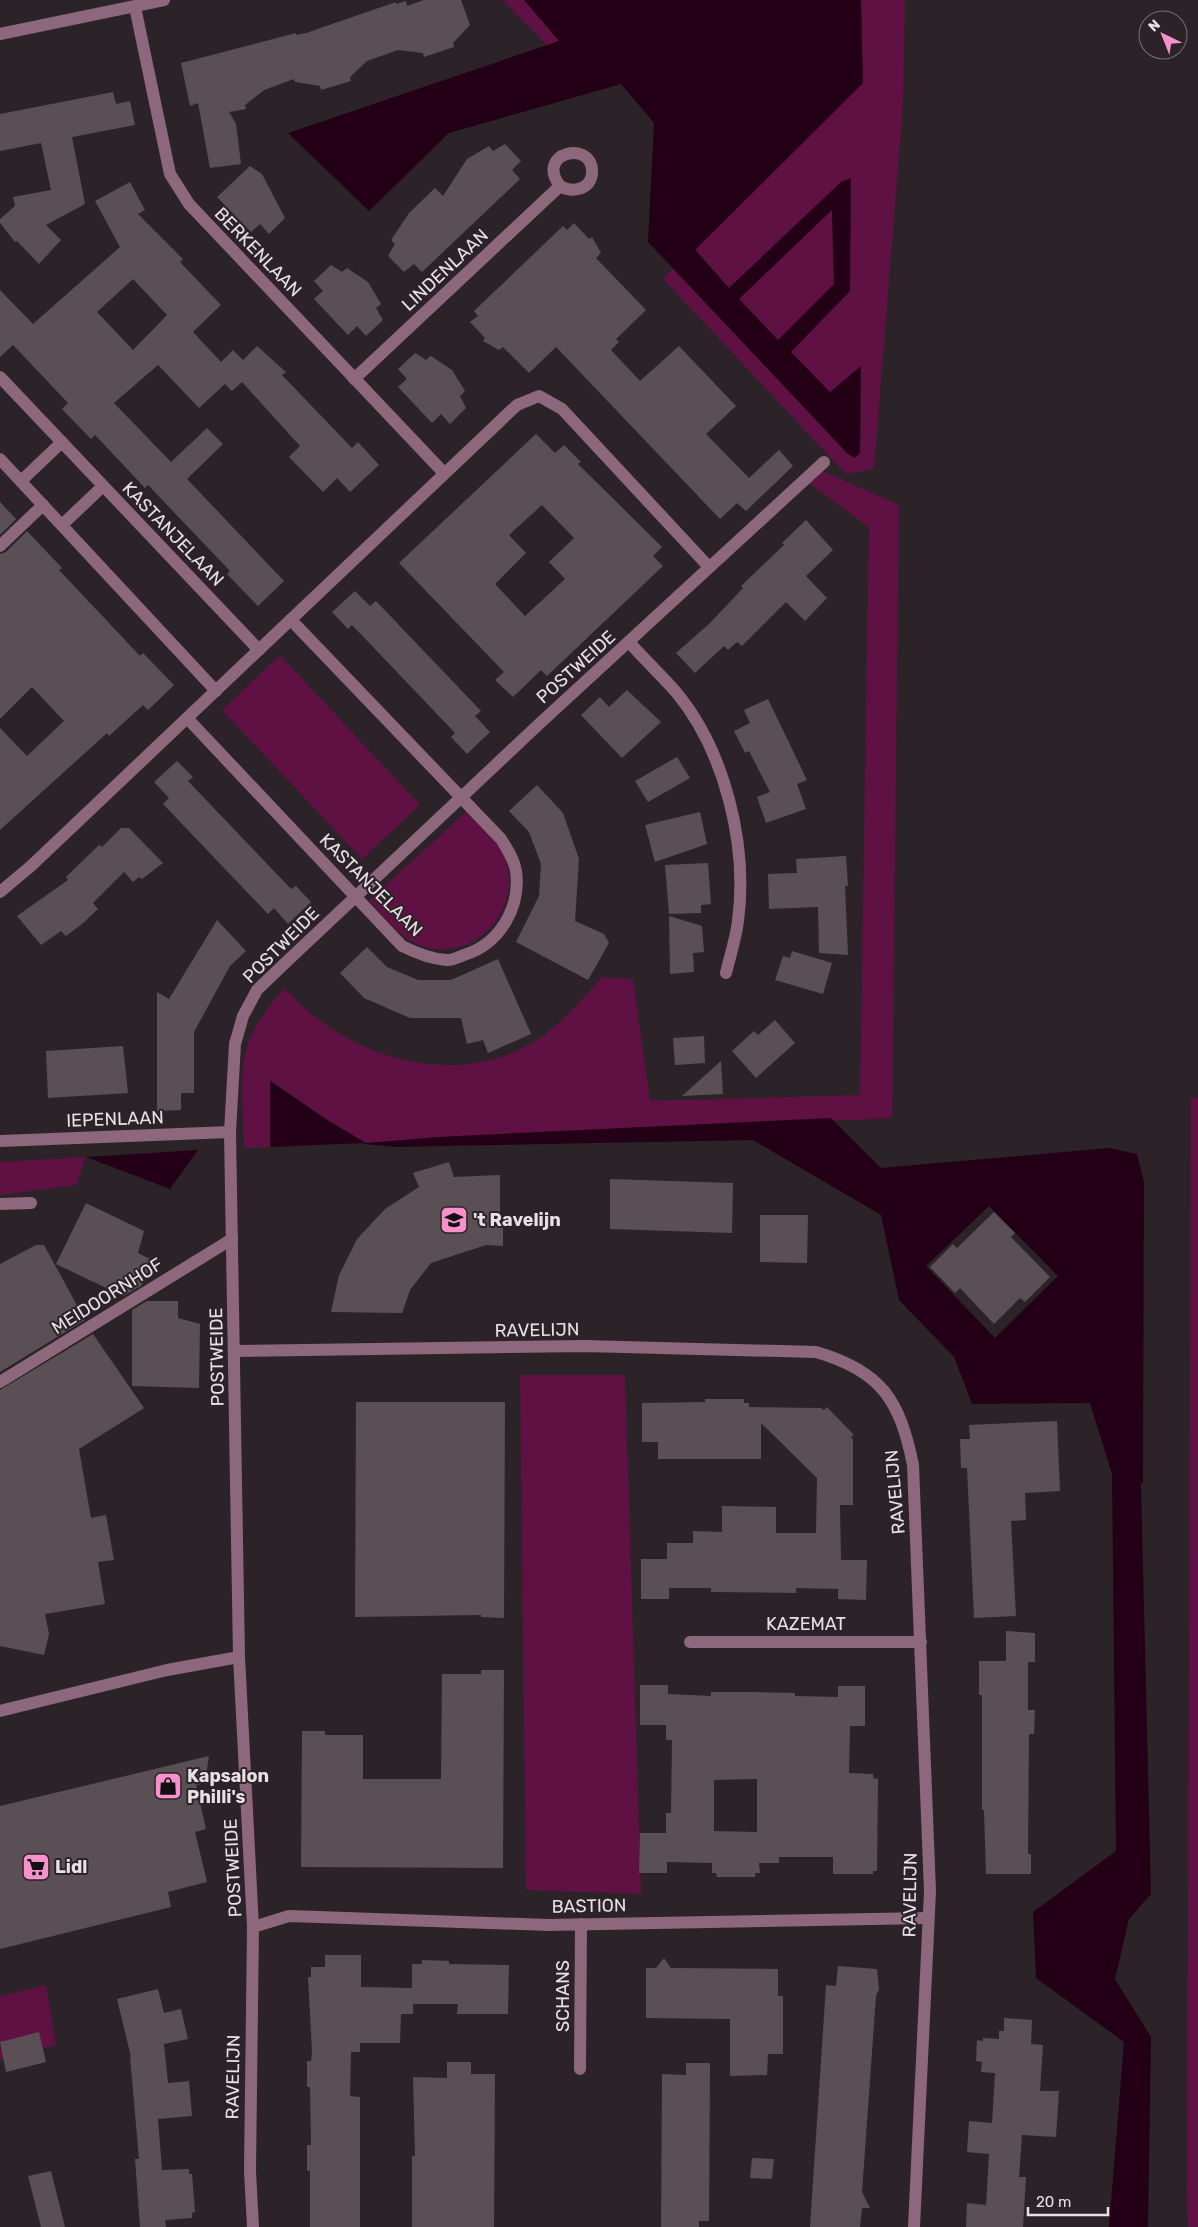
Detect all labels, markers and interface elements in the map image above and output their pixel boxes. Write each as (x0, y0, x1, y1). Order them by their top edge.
north arrow (1138, 10, 1188, 60)
text: N (1145, 16, 1164, 36)
street label: BERKENLAAN (210, 203, 306, 301)
street label: LINDENLAAN (397, 224, 493, 316)
street label: KASTANJELAAN (118, 477, 228, 591)
street label: POSTWEIDE (532, 626, 620, 708)
street label: KASTANJELAAN (315, 829, 427, 941)
street label: POSTWEIDE (238, 902, 324, 988)
street label: IEPENLAAN (66, 1106, 164, 1132)
school or university icon: 't Ravelijn (439, 1205, 469, 1235)
place label: 't Ravelijn (473, 1209, 561, 1231)
street label: MEIDOORNHOF (47, 1253, 167, 1339)
street label: POSTWEIDE (205, 1307, 229, 1407)
street label: RAVELIJN (494, 1318, 580, 1342)
street label: RAVELIJN (880, 1449, 910, 1535)
street label: KAZEMAT (766, 1613, 846, 1635)
place label: Kapsalon Philli's (187, 1765, 269, 1808)
shop icon: Kapsalon Philli's (153, 1771, 183, 1801)
street label: POSTWEIDE (219, 1818, 247, 1918)
supermarket icon: Lidl (21, 1852, 51, 1882)
street label: RAVELIJN (898, 1852, 922, 1938)
place label: Lidl (55, 1856, 87, 1878)
street label: BASTION (551, 1894, 627, 1918)
street label: SCHANS (552, 1960, 574, 2032)
street label: RAVELIJN (221, 2034, 245, 2120)
scale bar (1028, 2184, 1108, 2216)
text: 20 m (1036, 2193, 1071, 2211)

